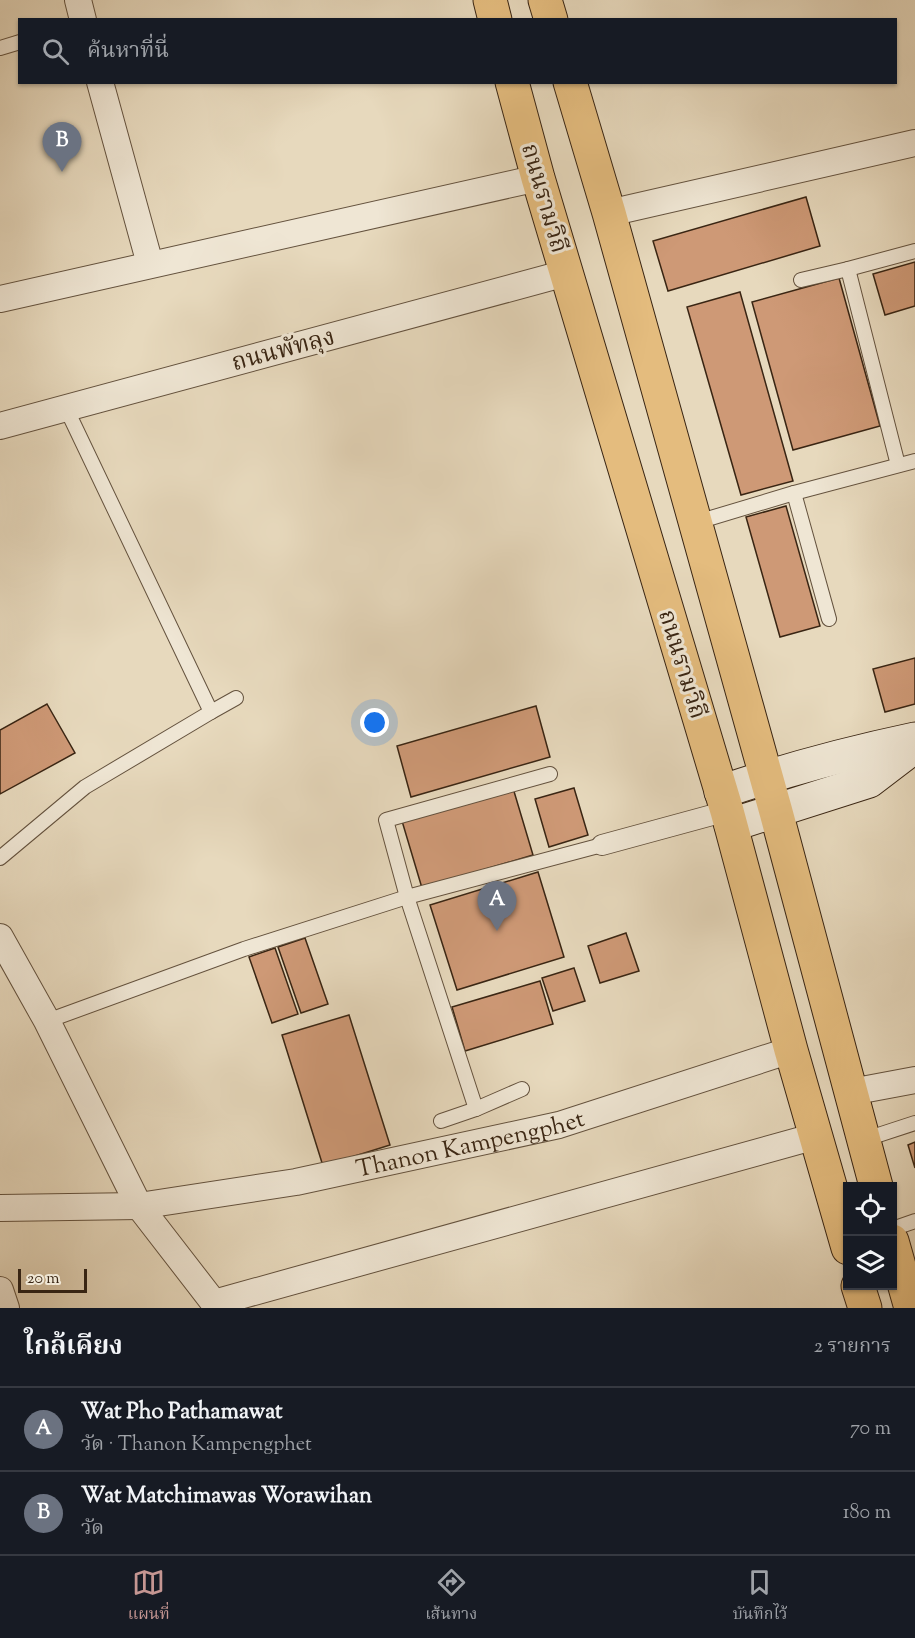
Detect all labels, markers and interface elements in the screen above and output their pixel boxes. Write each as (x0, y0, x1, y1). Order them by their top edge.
search box (18, 18, 897, 84)
icon: search (39, 35, 72, 68)
text: ค้นหาที่นี่ (87, 36, 169, 68)
pin: B (42, 122, 82, 172)
street label: ถนนรามวิถี (511, 140, 575, 257)
street label: ถนนพัทลุง (228, 321, 339, 381)
street label: ถนนรามวิถี (648, 606, 714, 724)
your location (360, 708, 389, 737)
pin: A (478, 882, 516, 931)
street label: Thanon Kampengphet (353, 1103, 589, 1188)
map controls (843, 1182, 897, 1290)
button: locate (843, 1182, 897, 1236)
button: layers (843, 1236, 897, 1290)
scale bar (18, 1266, 87, 1294)
text: 20 m (27, 1268, 60, 1291)
text: ใกล้เคียง (24, 1329, 123, 1366)
text: 2 รายการ (814, 1333, 891, 1362)
text: Wat Pho Pathamawat (81, 1397, 283, 1429)
text: A (35, 1415, 52, 1444)
text: 70 m (850, 1415, 891, 1444)
text: วัด · Thanon Kampengphet (81, 1431, 312, 1460)
text: Wat Matchimawas Worawihan (81, 1481, 372, 1513)
text: B (37, 1499, 50, 1528)
text: 180 m (843, 1499, 891, 1528)
text: วัด (81, 1515, 104, 1544)
tab: แผนที่ (128, 1566, 170, 1628)
tab: เส้นทาง (425, 1566, 477, 1628)
tab: บันทึกไว้ (733, 1566, 787, 1628)

